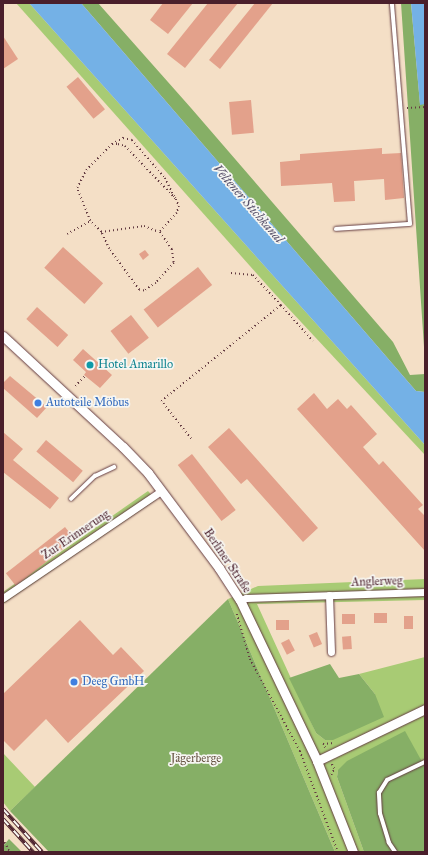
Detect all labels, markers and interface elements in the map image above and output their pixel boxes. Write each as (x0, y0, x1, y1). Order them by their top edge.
water label: Veltener Stichkanal (209, 161, 287, 247)
place label: Hotel Amarillo (98, 358, 173, 372)
marker: Hotel Amarillo (85, 360, 95, 370)
place label: Autoteile Möbus (46, 396, 129, 410)
marker: Autoteile Möbus (33, 398, 43, 408)
street label: Zur Erinnerung (39, 507, 113, 563)
street label: Berliner Straße (200, 526, 254, 596)
street label: Anglerweg (351, 574, 403, 590)
place label: Deeg GmbH (82, 675, 144, 689)
marker: Deeg GmbH (69, 677, 79, 687)
park label: Jägerberge (171, 752, 221, 766)

